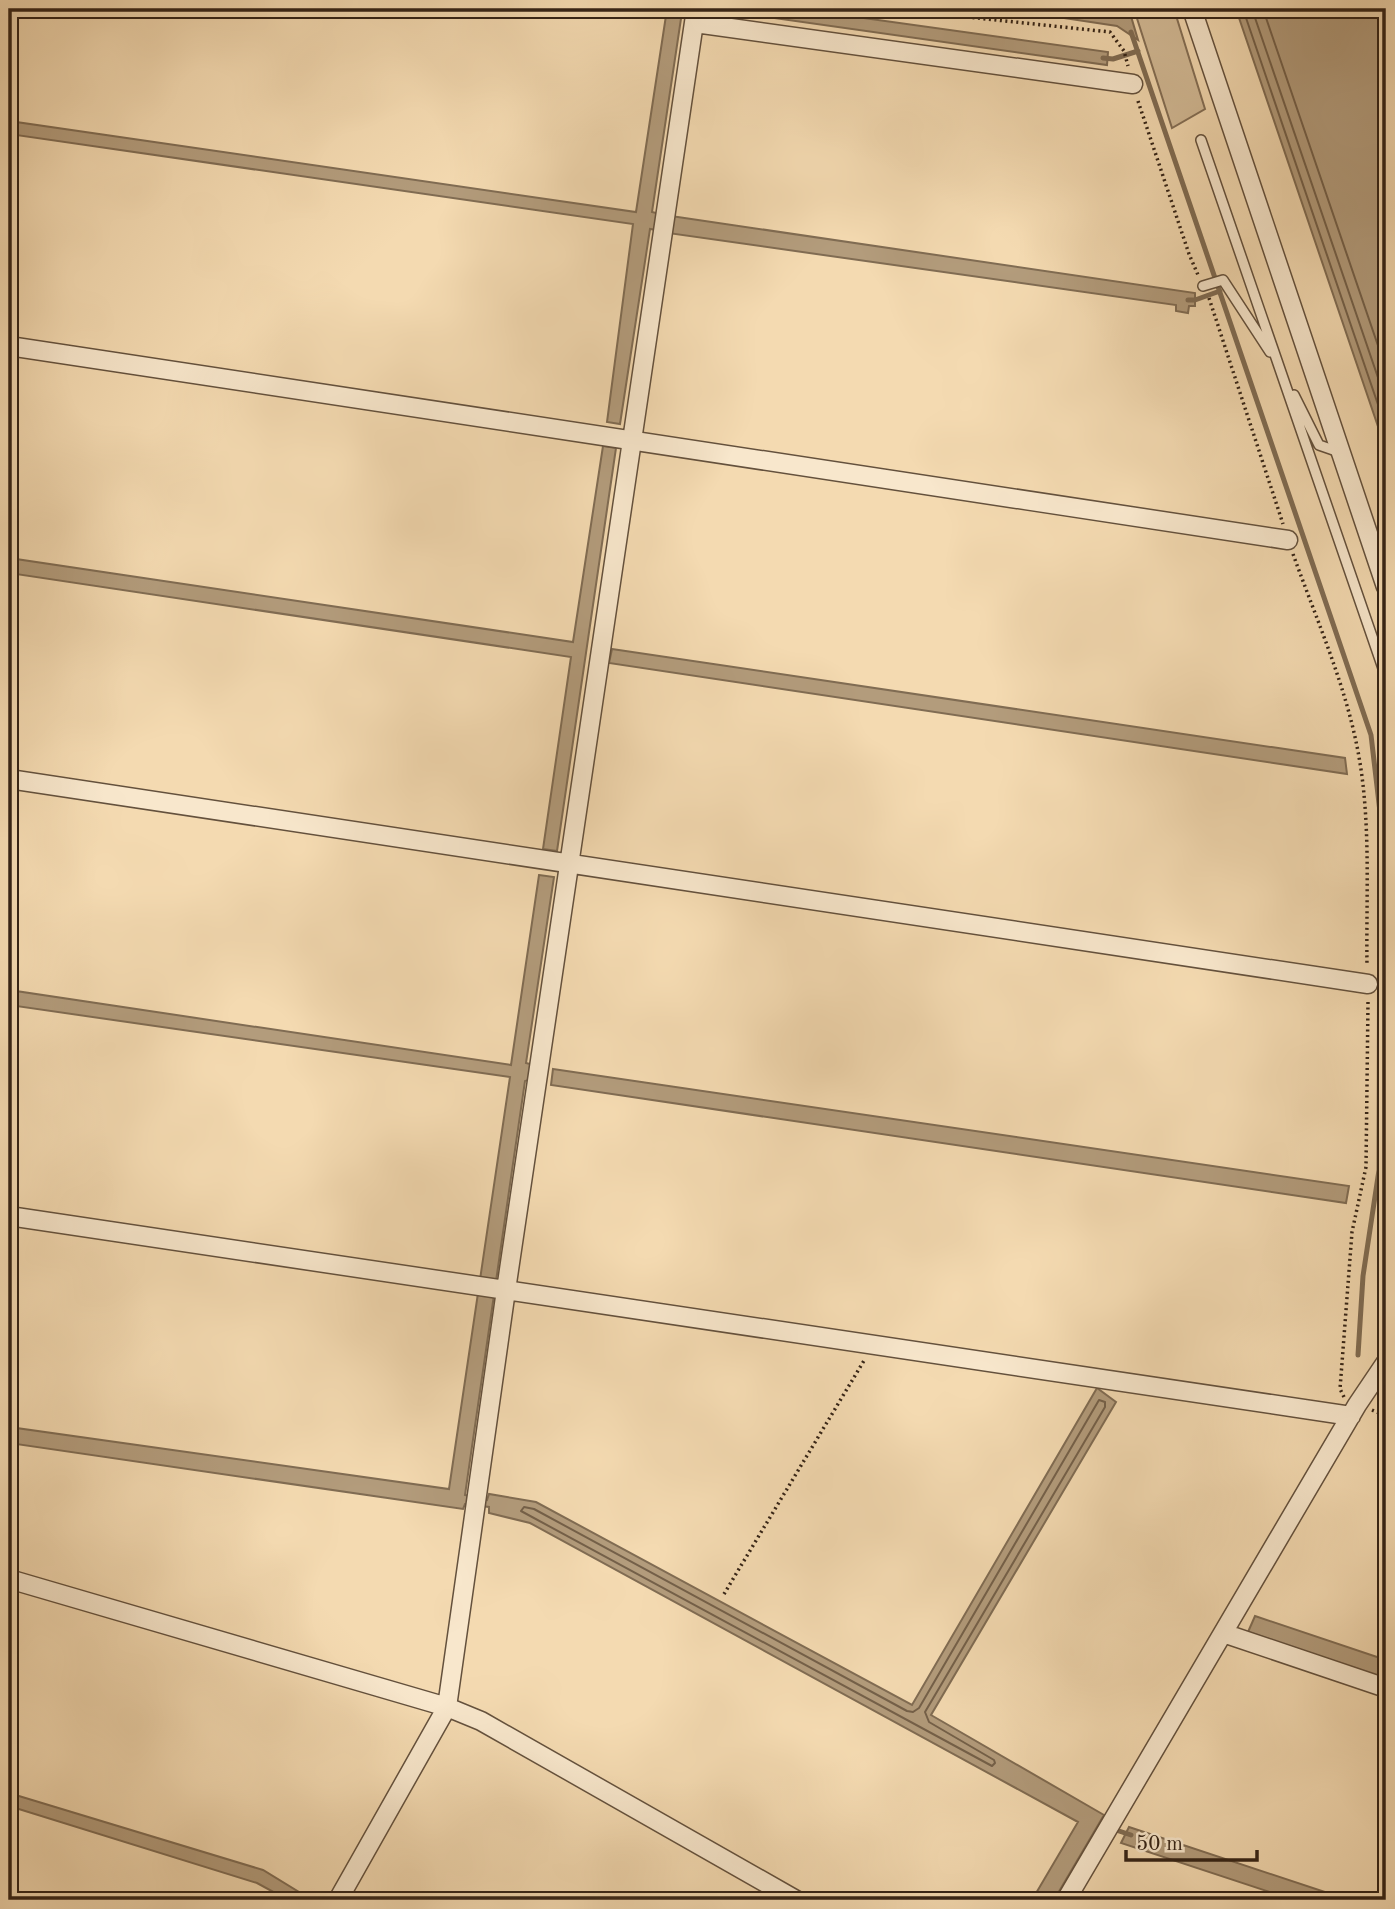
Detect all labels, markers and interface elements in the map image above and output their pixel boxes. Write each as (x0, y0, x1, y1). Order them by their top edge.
scale bar (1126, 1818, 1257, 1862)
text: 50 m (1136, 1834, 1183, 1855)

